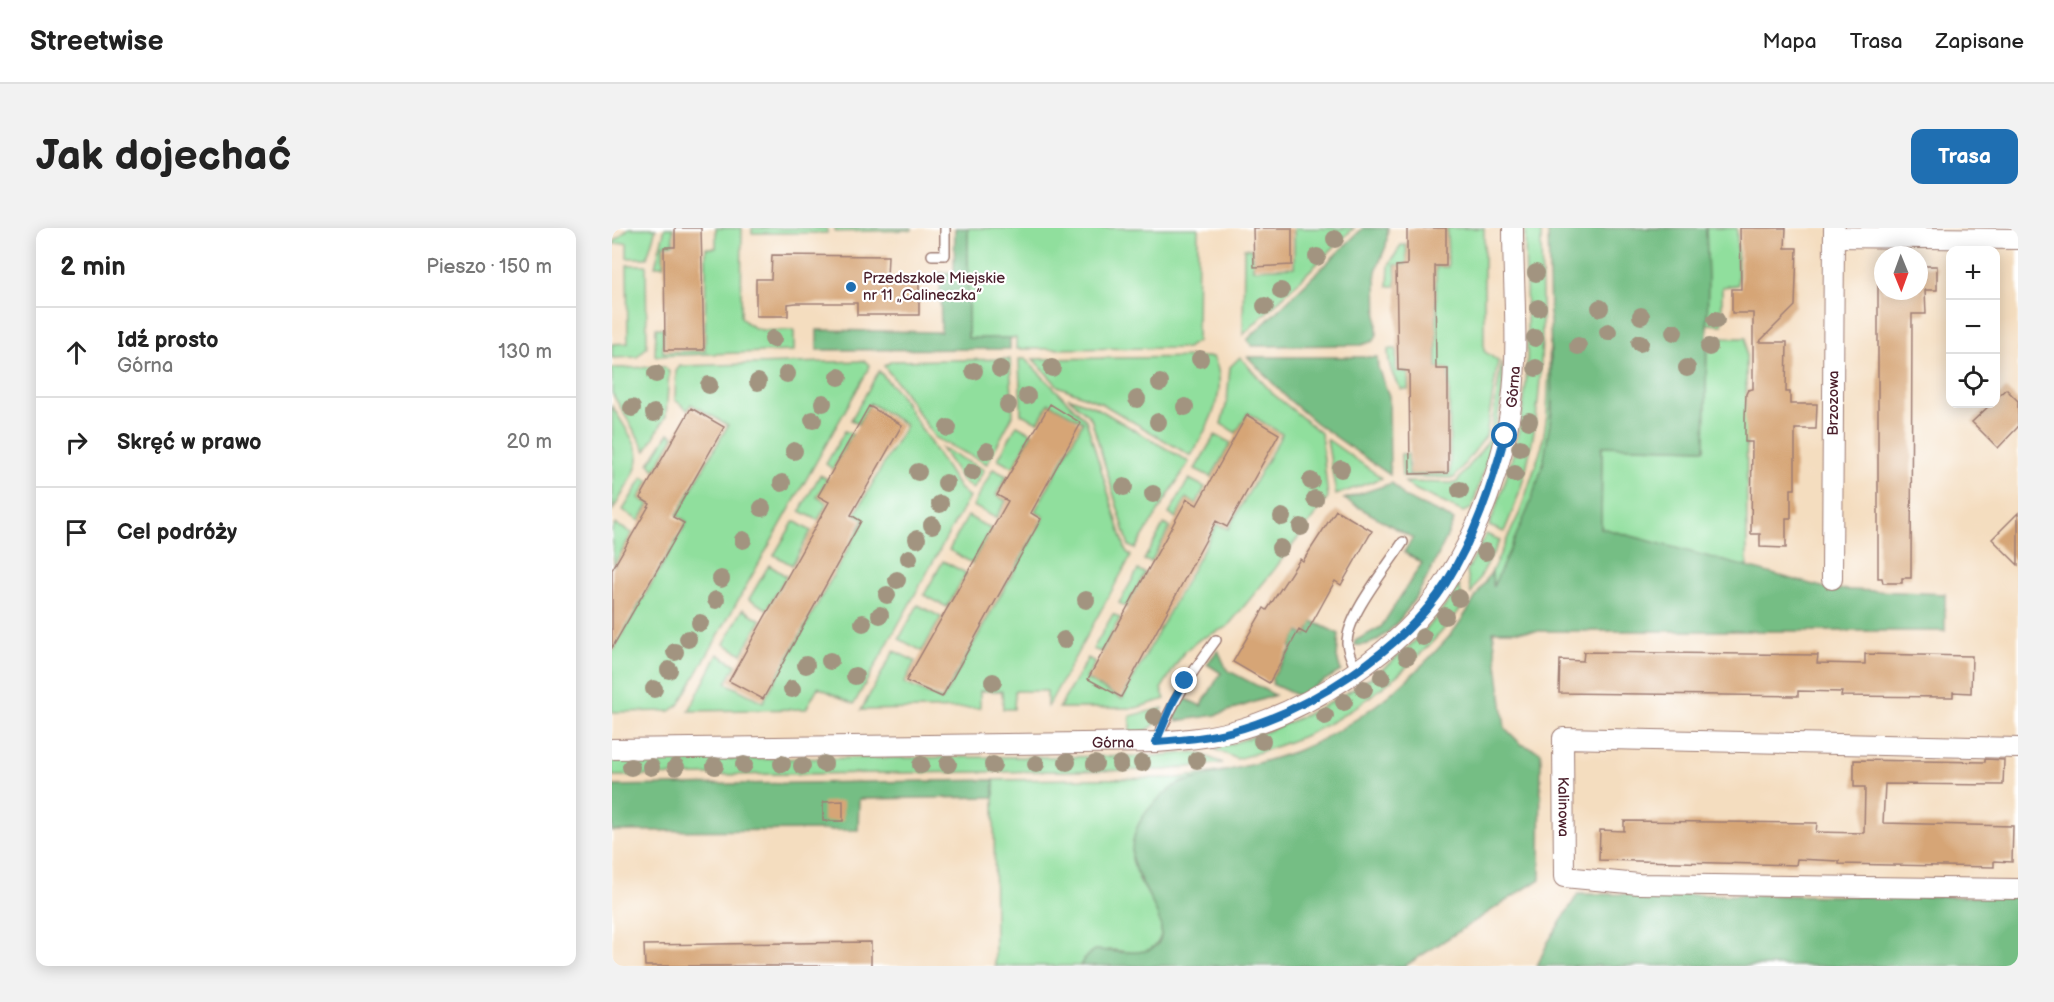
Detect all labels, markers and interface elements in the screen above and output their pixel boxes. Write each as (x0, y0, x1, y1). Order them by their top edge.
text: Streetwise (30, 25, 163, 58)
text: Mapa (1763, 29, 1817, 54)
text: Trasa (1850, 29, 1903, 54)
text: Zapisane (1936, 29, 2024, 54)
button: Trasa (1911, 129, 2018, 184)
text: Jak dojechać (36, 131, 291, 182)
north arrow (1874, 246, 1928, 300)
map controls (1946, 246, 2000, 408)
button: + (1946, 246, 2000, 300)
text: 2 min (60, 252, 126, 283)
text: Pieszo · 150 m (426, 255, 552, 279)
place label: Przedszkole Miejskie nr 11 „Calineczka” (863, 269, 1005, 305)
marker: Przedszkole Miejskie nr 11 „Calineczka” (844, 280, 858, 294)
button: − (1946, 300, 2000, 354)
text: Idź prosto (117, 327, 219, 354)
icon: ahead (60, 336, 93, 369)
text: 130 m (498, 340, 552, 364)
text: Górna (117, 354, 173, 378)
button: locate (1946, 354, 2000, 408)
street label: Górna (1502, 365, 1525, 409)
street label: Brzozowa (1824, 370, 1843, 436)
route start (1491, 422, 1517, 448)
icon: right (60, 426, 93, 459)
text: Skręć w prawo (117, 429, 262, 456)
text: 20 m (507, 430, 552, 454)
icon: arrive (60, 516, 93, 549)
text: Cel podróży (117, 519, 237, 546)
route end (1171, 667, 1197, 693)
street label: Górna (1092, 733, 1134, 753)
street label: Kalinowa (1553, 777, 1573, 837)

